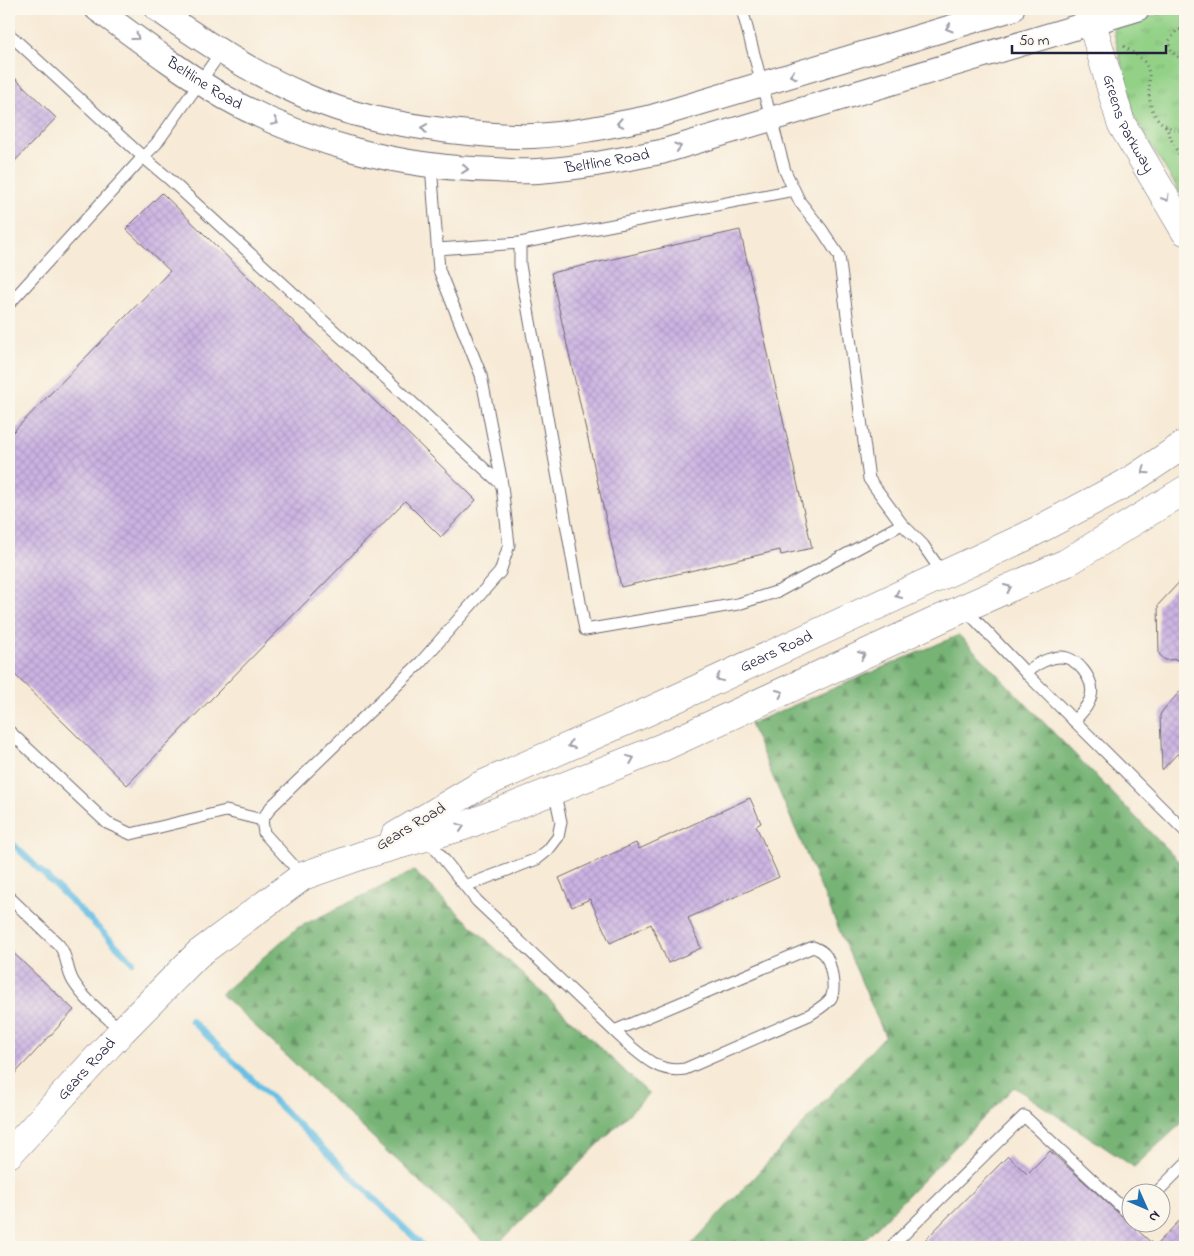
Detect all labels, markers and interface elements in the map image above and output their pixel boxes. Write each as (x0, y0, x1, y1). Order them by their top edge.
one-way arrow (945, 22, 953, 32)
scale bar (1012, 22, 1165, 54)
text: 50 m (1019, 30, 1050, 52)
one-way arrow (130, 31, 140, 40)
street label: Beltline Road (161, 50, 247, 117)
one-way arrow (789, 69, 798, 79)
street label: Greens Parkway (1096, 72, 1160, 178)
one-way arrow (270, 115, 279, 126)
one-way arrow (616, 118, 624, 128)
one-way arrow (419, 123, 427, 134)
one-way arrow (673, 142, 681, 152)
street label: Beltline Road (563, 143, 652, 180)
one-way arrow (461, 163, 469, 174)
one-way arrow (1159, 193, 1169, 202)
one-way arrow (1141, 465, 1150, 474)
one-way arrow (1003, 584, 1012, 595)
one-way arrow (895, 589, 904, 599)
street label: Gears Road (736, 625, 817, 679)
one-way arrow (857, 651, 866, 661)
one-way arrow (715, 672, 724, 682)
one-way arrow (775, 688, 784, 699)
one-way arrow (567, 739, 576, 750)
one-way arrow (627, 755, 635, 765)
street label: Gears Road (371, 797, 451, 857)
one-way arrow (456, 823, 465, 833)
street label: Gears Road (52, 1033, 122, 1106)
north arrow (1122, 1184, 1172, 1234)
text: N (1143, 1205, 1165, 1227)

